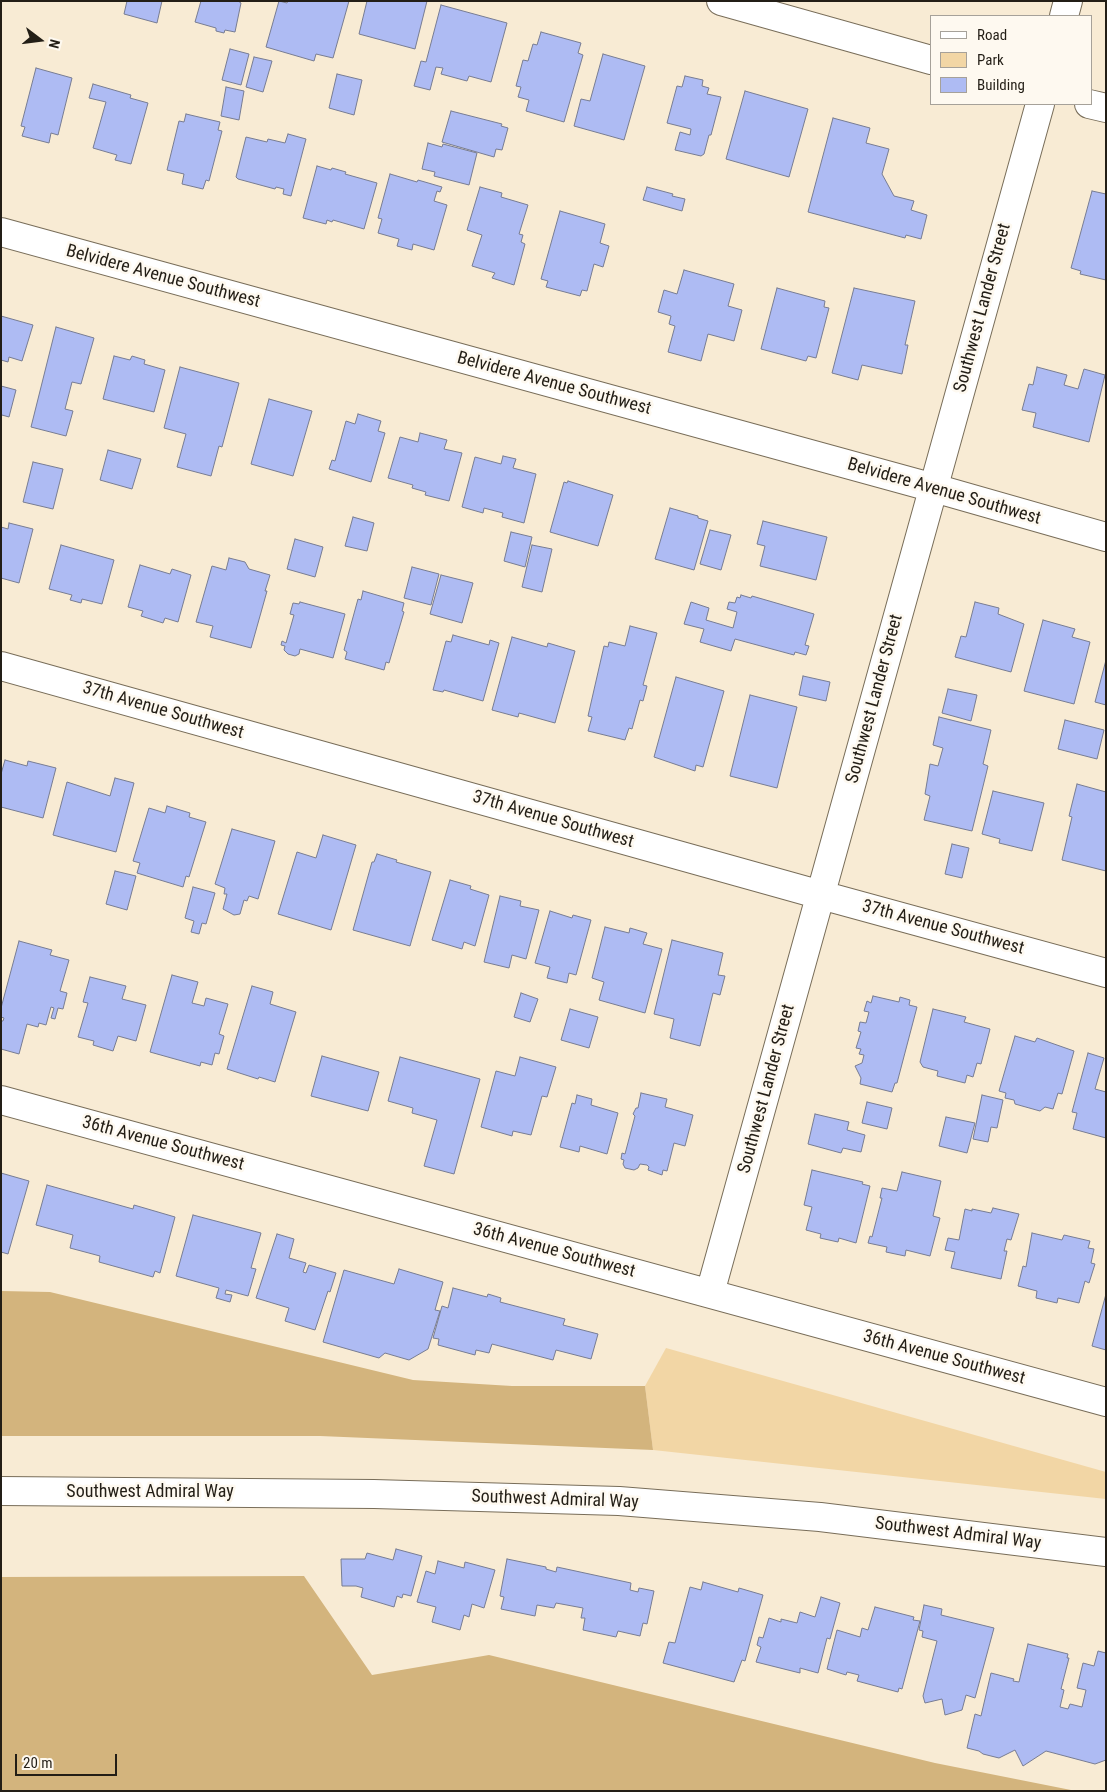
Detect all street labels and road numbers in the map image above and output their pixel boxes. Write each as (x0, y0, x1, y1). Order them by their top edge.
street label: Southwest Lander Street (950, 221, 1016, 395)
street label: Belvidere Avenue Southwest (64, 241, 262, 313)
street label: Belvidere Avenue Southwest (455, 348, 653, 420)
street label: Belvidere Avenue Southwest (845, 454, 1043, 530)
street label: Southwest Lander Street (842, 612, 908, 786)
street label: 37th Avenue Southwest (80, 678, 246, 744)
street label: 37th Avenue Southwest (470, 787, 636, 853)
street label: 37th Avenue Southwest (860, 896, 1026, 960)
street label: Southwest Lander Street (734, 1002, 800, 1176)
street label: 36th Avenue Southwest (80, 1112, 246, 1176)
street label: 36th Avenue Southwest (471, 1219, 637, 1283)
street label: 36th Avenue Southwest (861, 1326, 1027, 1390)
street label: Southwest Admiral Way (66, 1481, 234, 1503)
street label: Southwest Admiral Way (471, 1486, 639, 1514)
street label: Southwest Admiral Way (874, 1513, 1042, 1555)

